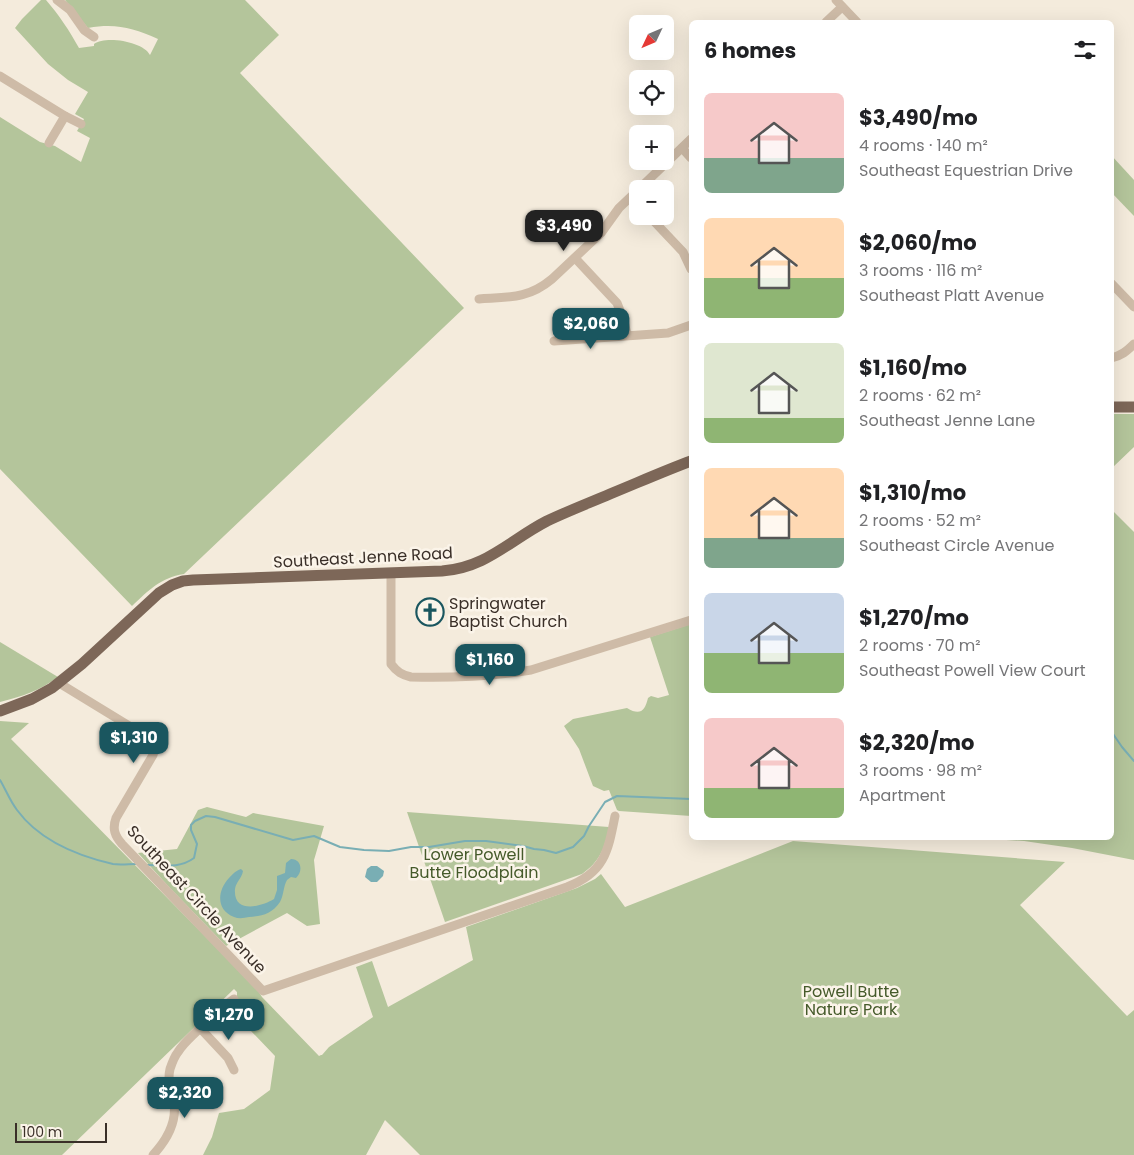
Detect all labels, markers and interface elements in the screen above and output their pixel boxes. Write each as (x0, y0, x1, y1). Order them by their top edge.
north arrow (629, 15, 674, 60)
map controls (629, 15, 674, 225)
text: 6 homes (704, 36, 796, 65)
icon: filters (1071, 36, 1099, 64)
button: locate (629, 70, 674, 115)
text: $3,490/mo (859, 103, 978, 132)
icon: home (744, 113, 804, 173)
button: + (629, 125, 674, 170)
text: 4 rooms · 140 m² (859, 134, 988, 157)
text: Southeast Equestrian Drive (859, 159, 1073, 182)
button: − (629, 180, 674, 225)
pin: $3,490 (523, 210, 605, 252)
text: $3,490 (536, 214, 592, 237)
text: $2,060/mo (859, 228, 977, 257)
icon: home (744, 238, 804, 298)
text: 3 rooms · 116 m² (859, 259, 982, 282)
text: Southeast Platt Avenue (859, 284, 1044, 307)
pin: $2,060 (550, 308, 632, 350)
text: $2,060 (563, 312, 619, 335)
text: $1,160/mo (859, 353, 967, 382)
icon: home (744, 363, 804, 423)
text: 2 rooms · 62 m² (859, 384, 981, 407)
text: Southeast Jenne Lane (859, 409, 1035, 432)
text: $1,310/mo (859, 478, 966, 507)
icon: home (744, 488, 804, 548)
text: 2 rooms · 52 m² (859, 509, 981, 532)
text: Southeast Circle Avenue (859, 534, 1054, 557)
street label: Southeast Jenne Road (273, 541, 453, 574)
place label: Springwater Baptist Church (449, 592, 567, 633)
church icon: Springwater Baptist Church (415, 597, 445, 627)
text: $1,270/mo (859, 603, 969, 632)
icon: home (744, 613, 804, 673)
text: 2 rooms · 70 m² (859, 634, 981, 657)
pin: $1,160 (449, 644, 531, 686)
text: $1,160 (466, 648, 514, 671)
text: Southeast Powell View Court (859, 659, 1086, 682)
pin: $1,310 (93, 722, 175, 764)
text: $1,310 (110, 726, 158, 749)
text: $2,320/mo (859, 728, 974, 757)
icon: home (744, 738, 804, 798)
text: 3 rooms · 98 m² (859, 759, 982, 782)
text: Apartment (859, 784, 946, 807)
street label: Southeast Circle Avenue (122, 820, 272, 979)
park label: Lower Powell Butte Floodplain (410, 843, 538, 884)
park label: Powell Butte Nature Park (803, 980, 899, 1021)
pin: $1,270 (188, 998, 270, 1041)
text: $1,270 (204, 1003, 254, 1026)
pin: $2,320 (144, 1076, 226, 1119)
text: $2,320 (158, 1081, 212, 1104)
scale bar (15, 1120, 108, 1143)
text: 100 m (22, 1122, 62, 1142)

